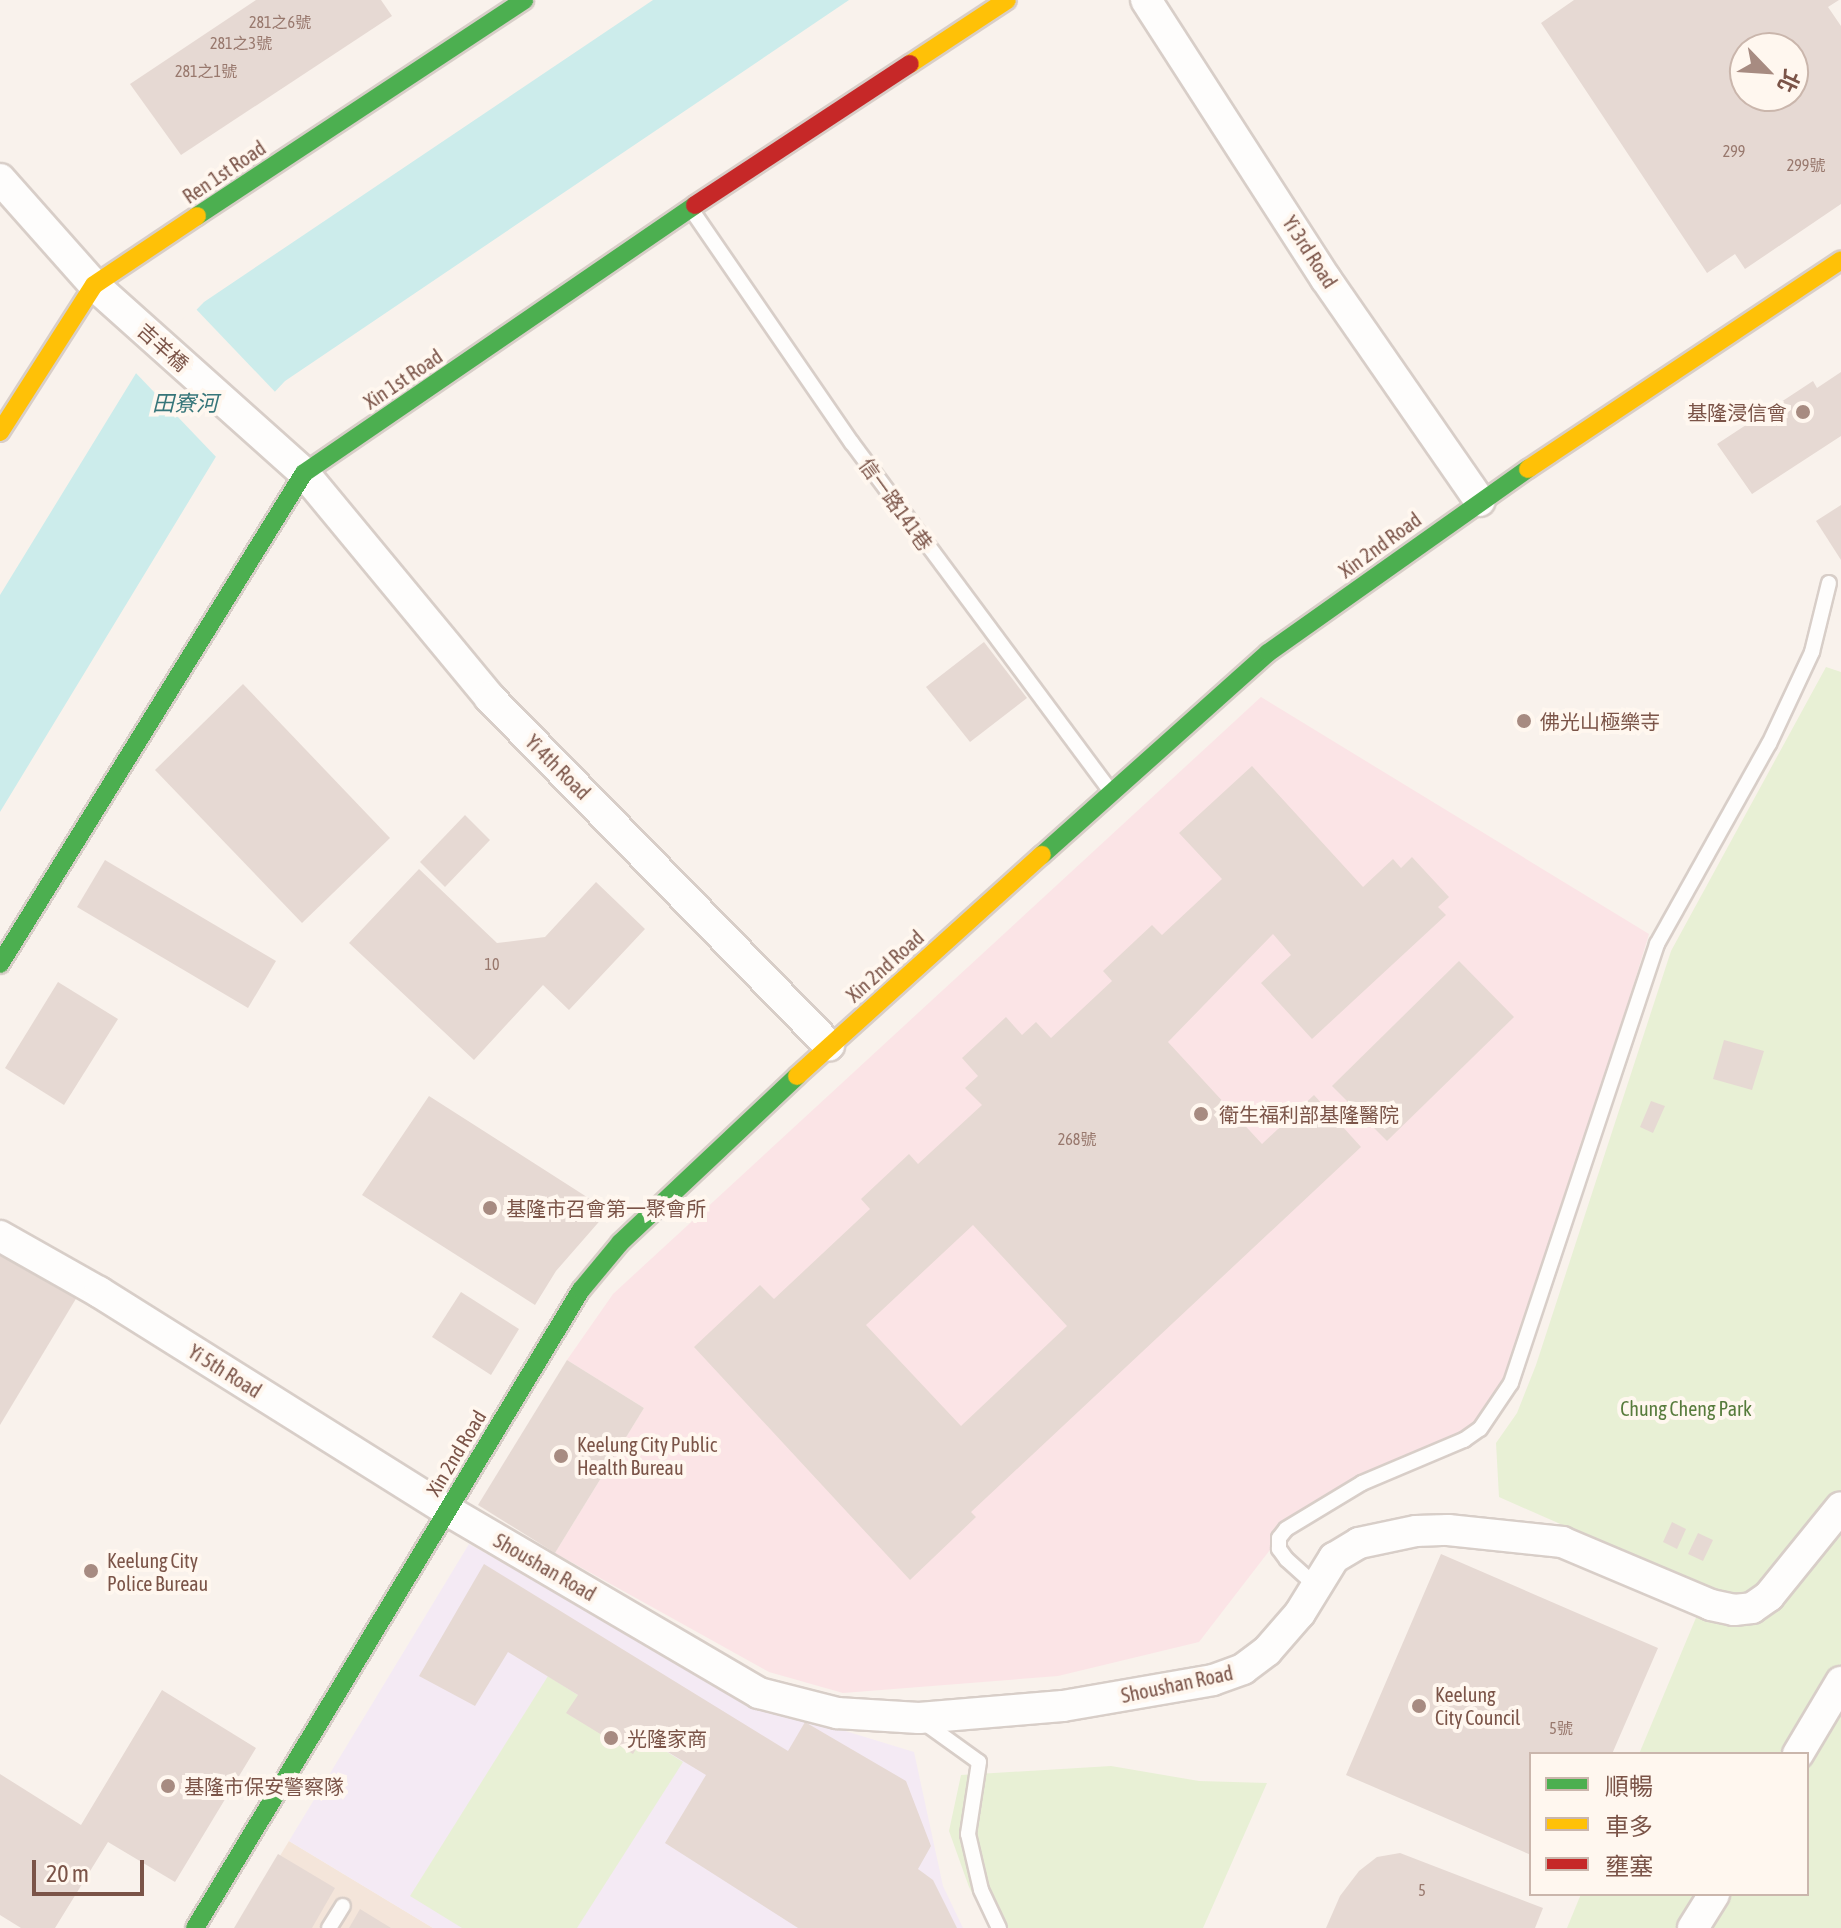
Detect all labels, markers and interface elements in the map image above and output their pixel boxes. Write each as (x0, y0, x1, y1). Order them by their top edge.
house number: 281之6號 (249, 12, 311, 32)
north arrow (1729, 32, 1809, 112)
house number: 281之3號 (210, 33, 272, 53)
house number: 281之1號 (175, 61, 237, 81)
text: 北 (1773, 66, 1805, 97)
street label: Ren 1st Road (178, 136, 270, 208)
house number: 299 (1723, 141, 1745, 161)
house number: 299號 (1787, 155, 1825, 175)
street label: Yi 3rd Road (1278, 211, 1342, 293)
street label: 吉羊橋 (133, 318, 193, 376)
street label: Xin 1st Road (359, 344, 447, 414)
water label: 田寮河 (152, 391, 218, 417)
place label: 基隆浸信會 (1687, 400, 1787, 424)
marker: 基隆浸信會 (1794, 403, 1812, 421)
street label: 信一路141巷 (854, 453, 938, 555)
street label: Xin 2nd Road (1334, 507, 1426, 583)
place label: 佛光山極樂寺 (1540, 709, 1660, 733)
marker: 佛光山極樂寺 (1515, 712, 1533, 730)
street label: Yi 4th Road (521, 730, 595, 804)
street label: Xin 2nd Road (841, 925, 929, 1007)
house number: 10 (484, 954, 500, 974)
place label: 衛生福利部基隆醫院 (1219, 1102, 1399, 1126)
marker: 衛生福利部基隆醫院 (1190, 1103, 1212, 1125)
house number: 268號 (1058, 1129, 1096, 1149)
place label: 基隆市召會第一聚會所 (506, 1196, 706, 1220)
marker: 基隆市召會第一聚會所 (481, 1199, 499, 1217)
street label: Yi 5th Road (184, 1339, 266, 1403)
park label: Chung Cheng Park (1620, 1396, 1752, 1420)
street label: Xin 2nd Road (421, 1406, 491, 1500)
place label: Keelung City Public Health Bureau (577, 1432, 717, 1479)
marker: Keelung City Public Health Bureau (552, 1447, 570, 1465)
street label: Shoushan Road (490, 1528, 600, 1606)
place label: Keelung City Police Bureau (107, 1548, 208, 1595)
marker: Keelung City Police Bureau (82, 1562, 100, 1580)
street label: Shoushan Road (1119, 1660, 1235, 1708)
place label: Keelung City Council (1435, 1682, 1520, 1729)
marker: Keelung City Council (1410, 1697, 1428, 1715)
house number: 5號 (1549, 1718, 1573, 1738)
place label: 光隆家商 (627, 1726, 707, 1750)
marker: 光隆家商 (602, 1729, 620, 1747)
legend (1529, 1752, 1809, 1896)
text: 順暢 (1605, 1773, 1653, 1800)
place label: 基隆市保安警察隊 (184, 1774, 344, 1798)
marker: 基隆市保安警察隊 (159, 1777, 177, 1795)
text: 車多 (1605, 1813, 1653, 1840)
scale bar (36, 1844, 148, 1894)
text: 壅塞 (1605, 1853, 1653, 1880)
text: 20 m (46, 1860, 89, 1887)
house number: 5 (1418, 1880, 1426, 1900)

